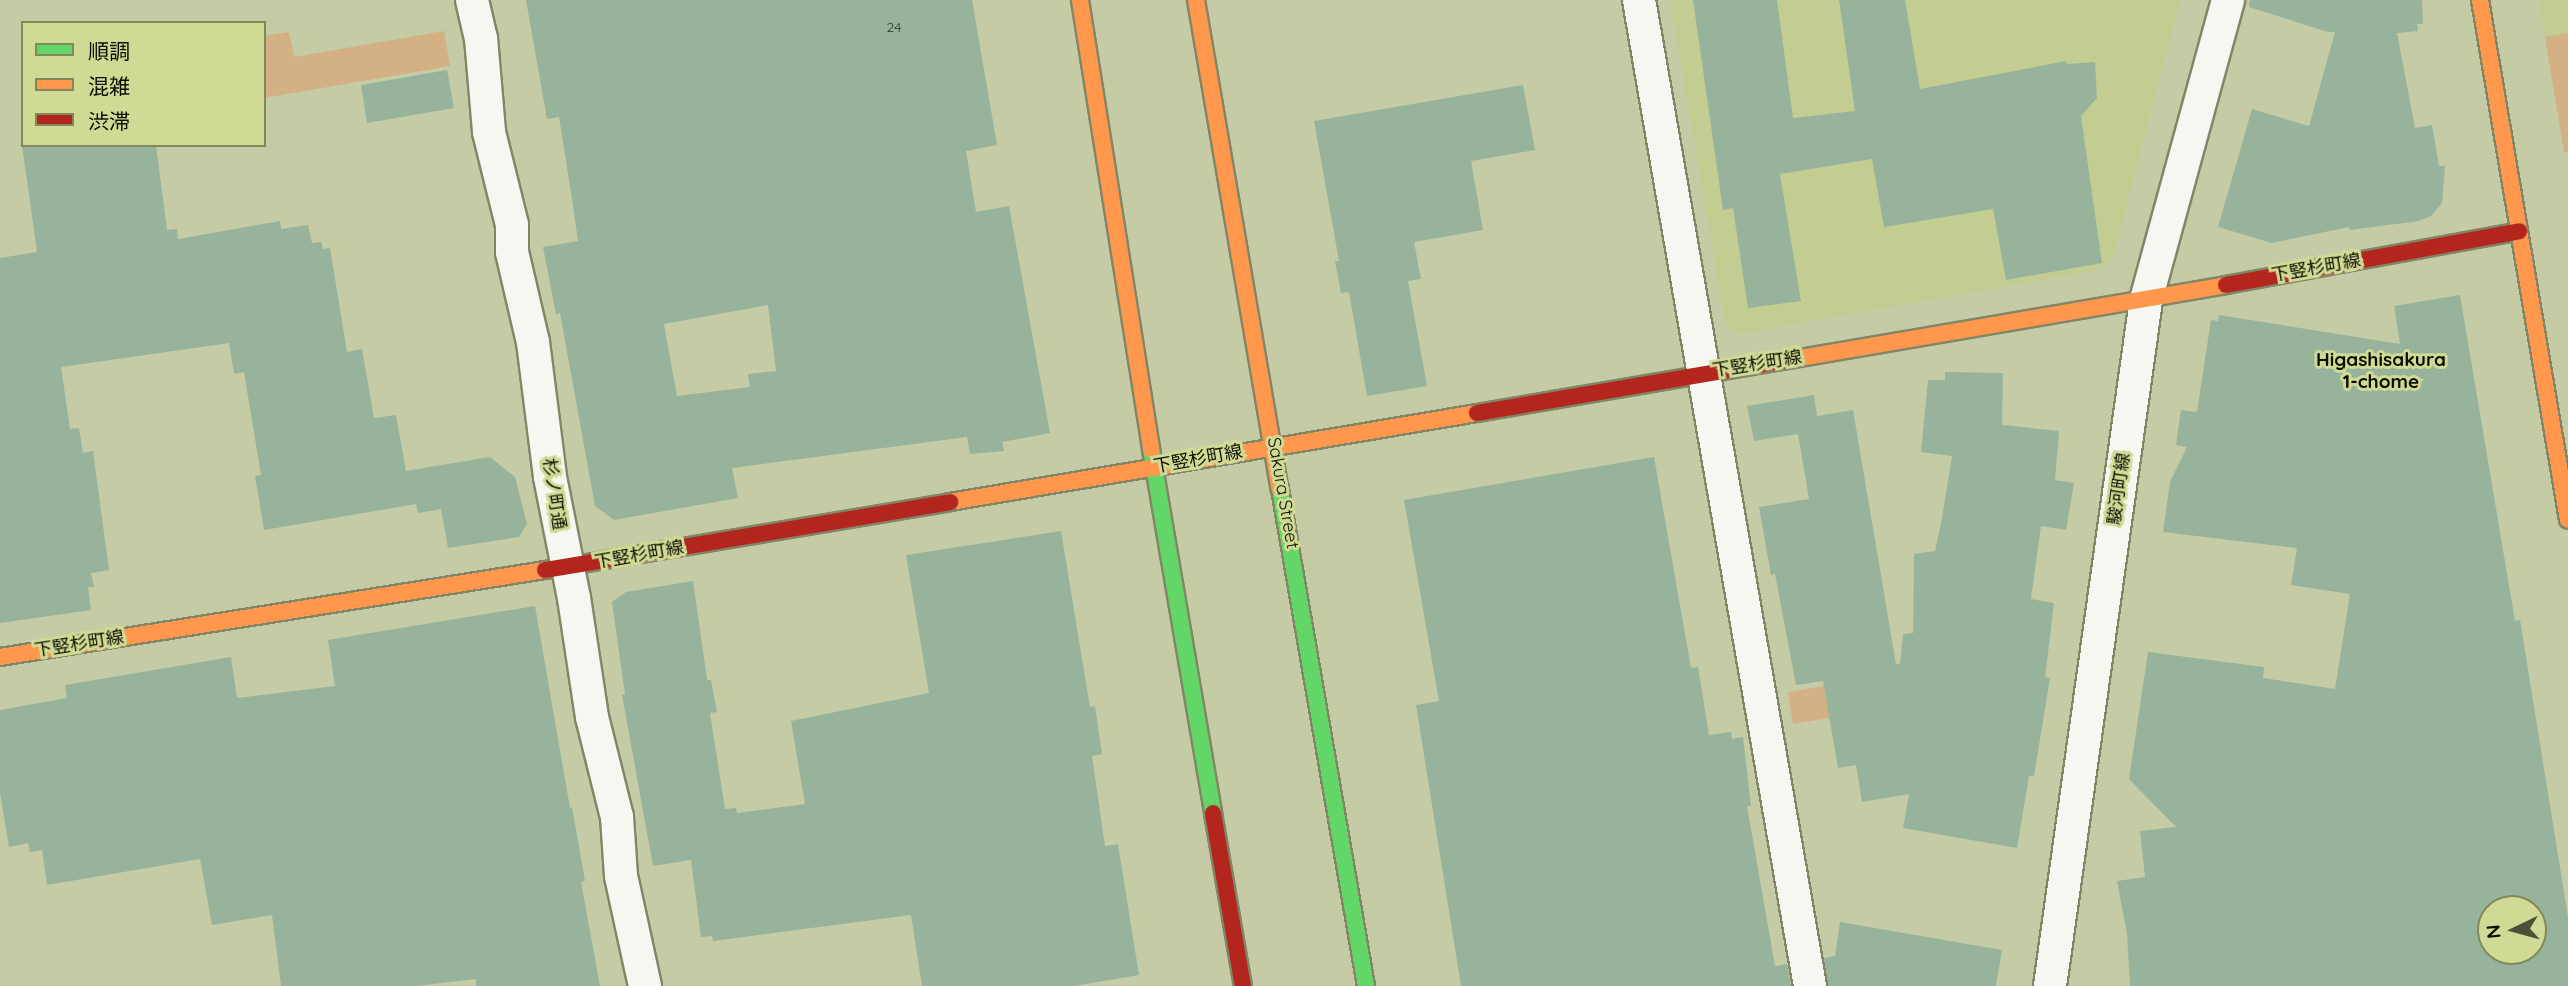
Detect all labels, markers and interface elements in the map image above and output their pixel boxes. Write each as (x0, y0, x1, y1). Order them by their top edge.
house number: 24 (887, 19, 901, 35)
legend (21, 21, 266, 147)
text: 順調 (88, 38, 130, 64)
text: 混雑 (88, 73, 130, 99)
text: 渋滞 (88, 108, 130, 134)
street label: 下竪杉町線 (2270, 250, 2362, 286)
street label: 下竪杉町線 (1711, 346, 1803, 382)
district label: Higashisakura 1-chome (2316, 349, 2446, 393)
street label: Sakura Street (1263, 436, 1303, 550)
street label: 下竪杉町線 (1152, 441, 1244, 477)
street label: 駿河町線 (2103, 452, 2135, 526)
street label: 杉ノ町通 (538, 457, 570, 531)
street label: 下竪杉町線 (593, 537, 685, 573)
street label: 下竪杉町線 (33, 626, 125, 662)
north arrow (2477, 895, 2547, 965)
text: N (2481, 924, 2506, 940)

